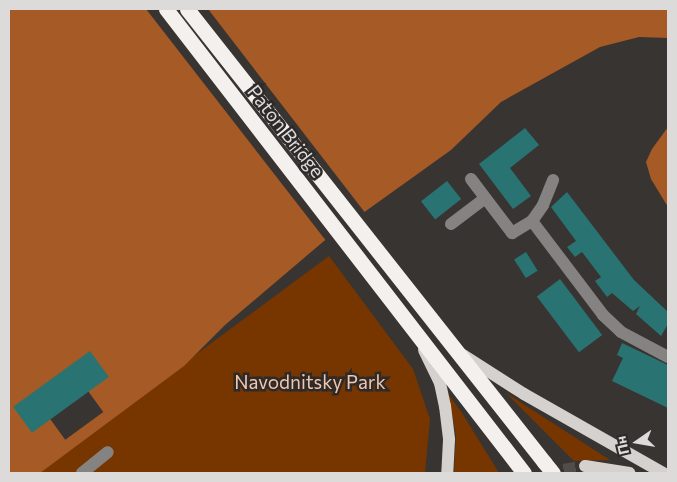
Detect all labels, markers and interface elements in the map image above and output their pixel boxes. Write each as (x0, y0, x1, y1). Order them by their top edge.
street label: Paton Bridge (243, 80, 329, 182)
park label: Navodnitsky Park (234, 371, 386, 393)
north arrow (612, 417, 662, 467)
text: Пн (612, 435, 632, 456)

